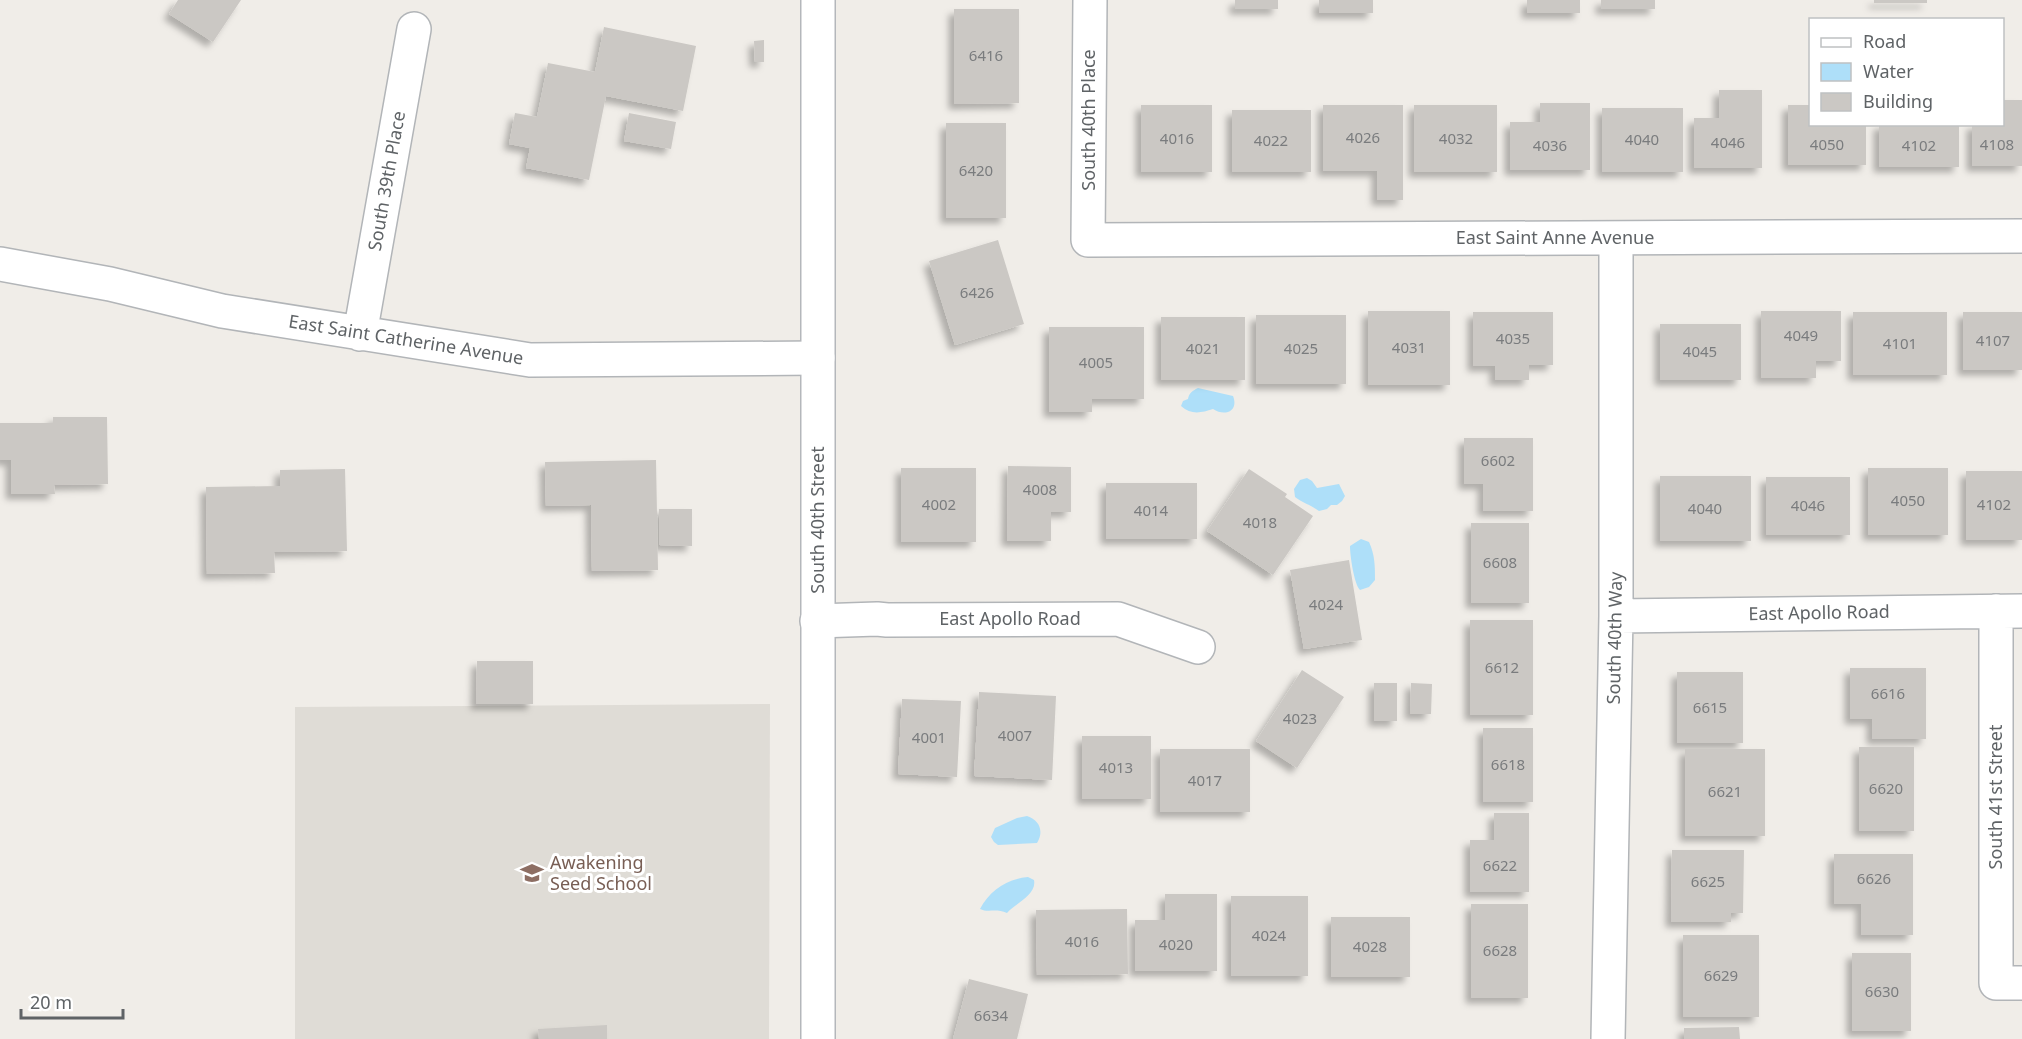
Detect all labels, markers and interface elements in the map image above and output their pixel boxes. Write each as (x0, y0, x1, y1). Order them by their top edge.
legend (1809, 18, 2004, 126)
text: Road (1863, 29, 1906, 53)
house number: 6416 (969, 45, 1003, 65)
street label: South 40th Place (1076, 49, 1100, 191)
text: Water (1863, 59, 1914, 83)
text: Building (1863, 89, 1933, 113)
street label: South 39th Place (362, 109, 410, 253)
house number: 4026 (1346, 127, 1380, 147)
house number: 4016 (1160, 128, 1194, 148)
house number: 4032 (1439, 128, 1473, 148)
house number: 4040 (1625, 129, 1659, 149)
house number: 4022 (1254, 130, 1288, 150)
house number: 4046 (1711, 132, 1745, 152)
house number: 4050 (1810, 134, 1844, 154)
house number: 4108 (1980, 134, 2014, 154)
house number: 4036 (1533, 135, 1567, 155)
house number: 4102 (1902, 135, 1936, 155)
house number: 6420 (959, 160, 993, 180)
street label: East Saint Anne Avenue (1456, 225, 1654, 249)
house number: 6426 (960, 282, 994, 302)
street label: East Saint Catherine Avenue (287, 309, 525, 369)
house number: 4049 (1784, 325, 1818, 345)
house number: 4035 (1496, 328, 1530, 348)
house number: 4107 (1976, 330, 2010, 350)
house number: 4101 (1883, 333, 1917, 353)
house number: 4031 (1392, 337, 1426, 357)
house number: 4021 (1186, 338, 1220, 358)
house number: 4025 (1284, 338, 1318, 358)
house number: 4045 (1683, 341, 1717, 361)
house number: 4005 (1079, 352, 1113, 372)
street label: South 40th Street (805, 446, 829, 594)
house number: 6602 (1481, 450, 1515, 470)
house number: 4008 (1023, 479, 1057, 499)
house number: 4050 (1891, 490, 1925, 510)
house number: 4002 (922, 494, 956, 514)
house number: 4102 (1977, 494, 2011, 514)
house number: 4046 (1791, 495, 1825, 515)
house number: 4040 (1688, 498, 1722, 518)
house number: 4014 (1134, 500, 1169, 520)
house number: 4018 (1243, 512, 1277, 532)
house number: 6608 (1483, 552, 1517, 572)
street label: South 40th Way (1601, 571, 1627, 705)
house number: 4024 (1309, 594, 1344, 614)
street label: East Apollo Road (1748, 599, 1890, 625)
street label: East Apollo Road (939, 606, 1081, 630)
house number: 6612 (1485, 657, 1519, 677)
house number: 6616 (1871, 683, 1905, 703)
house number: 6615 (1693, 697, 1727, 717)
house number: 4023 (1283, 708, 1317, 728)
street label: South 41st Street (1983, 724, 2007, 869)
house number: 4007 (998, 725, 1032, 745)
house number: 4001 (912, 727, 946, 747)
house number: 6618 (1491, 754, 1525, 774)
house number: 4013 (1099, 757, 1133, 777)
house number: 4017 (1188, 770, 1222, 790)
house number: 6620 (1869, 778, 1903, 798)
house number: 6621 (1708, 781, 1742, 801)
place label: Awakening Seed School (550, 850, 652, 895)
house number: 6622 (1483, 855, 1517, 875)
school or university icon: Awakening Seed School (519, 860, 545, 886)
house number: 6626 (1857, 868, 1891, 888)
house number: 6625 (1691, 871, 1725, 891)
house number: 4024 (1252, 925, 1287, 945)
house number: 4016 (1065, 931, 1099, 951)
house number: 4020 (1159, 934, 1193, 954)
house number: 4028 (1353, 936, 1387, 956)
house number: 6628 (1483, 940, 1517, 960)
house number: 6629 (1704, 965, 1738, 985)
house number: 6630 (1865, 981, 1899, 1001)
scale bar (21, 982, 123, 1020)
text: 20 m (30, 990, 72, 1014)
house number: 6634 (974, 1005, 1009, 1025)

